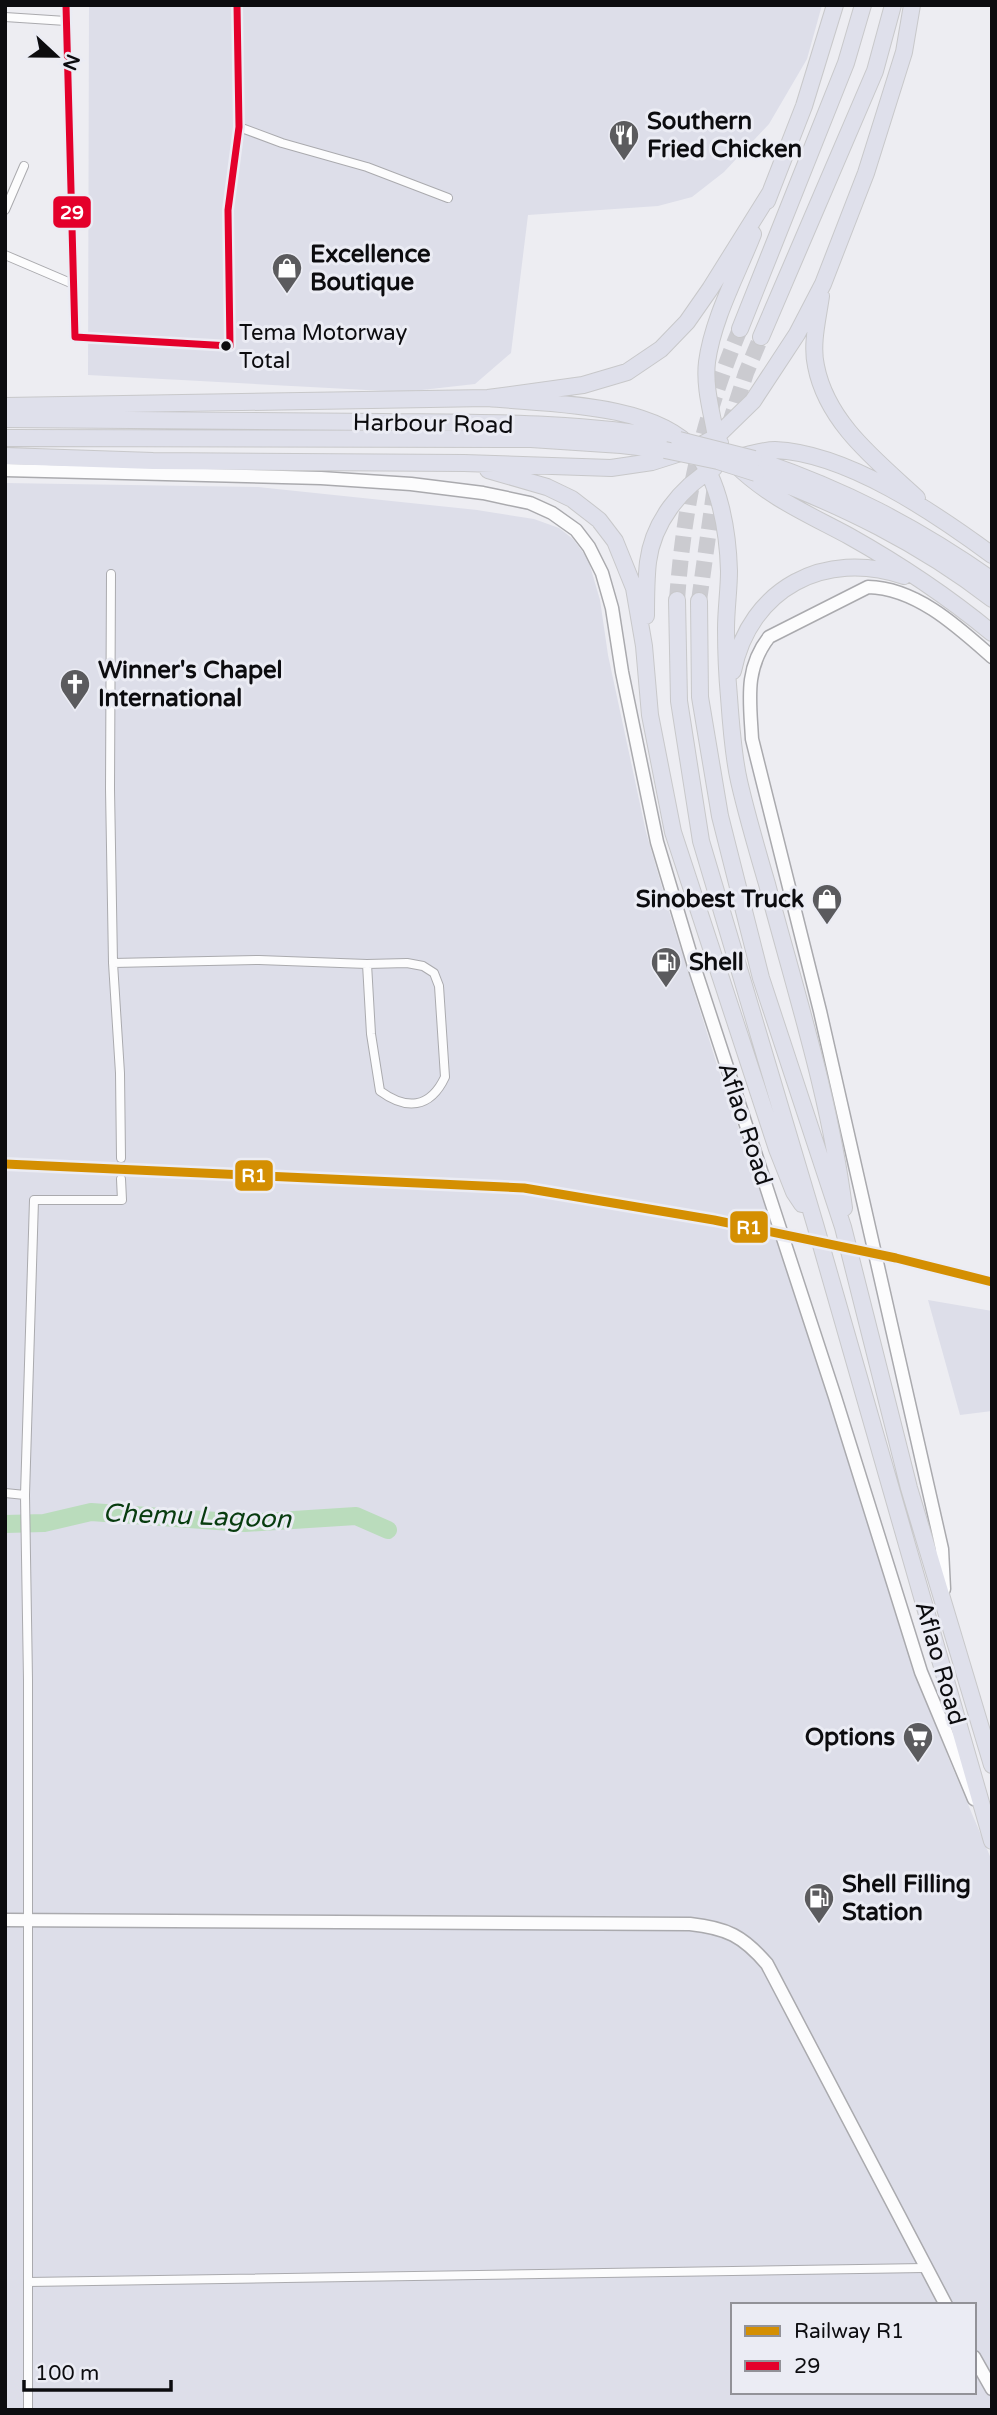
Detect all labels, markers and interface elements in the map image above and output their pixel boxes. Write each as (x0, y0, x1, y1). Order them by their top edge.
north arrow (21, 21, 91, 91)
text: N (58, 51, 84, 73)
place label: Southern Fried Chicken (647, 107, 802, 164)
restaurant icon: Southern Fried Chicken (607, 118, 641, 162)
line badge: 29 (52, 195, 92, 229)
text: 29 (60, 202, 84, 224)
place label: Excellence Boutique (310, 240, 431, 297)
shop icon: Excellence Boutique (270, 251, 304, 295)
place label: Tema Motorway Total (239, 320, 407, 374)
marker: Tema Motorway Total (219, 339, 233, 353)
street label: Harbour Road (352, 408, 514, 440)
place label: Winner's Chapel International (98, 656, 283, 713)
church icon: Winner's Chapel International (58, 667, 92, 711)
shop icon: Sinobest Truck (810, 882, 844, 926)
place label: Sinobest Truck (636, 885, 804, 914)
fuel station icon: Shell (649, 945, 683, 989)
place label: Shell (689, 948, 744, 977)
street label: Aflao Road (712, 1059, 778, 1189)
line badge: R1 (234, 1159, 274, 1192)
text: R1 (241, 1165, 267, 1187)
line badge: R1 (729, 1210, 769, 1244)
text: R1 (736, 1217, 762, 1239)
water label: Chemu Lagoon (102, 1497, 293, 1535)
street label: Aflao Road (909, 1598, 971, 1728)
supermarket icon: Options (901, 1720, 935, 1764)
place label: Options (805, 1723, 895, 1752)
place label: Shell Filling Station (842, 1870, 971, 1927)
fuel station icon: Shell Filling Station (802, 1881, 836, 1925)
legend (731, 2303, 976, 2394)
text: Railway R1 (794, 2319, 904, 2344)
scale bar (24, 2348, 172, 2392)
text: 29 (794, 2354, 820, 2379)
text: 100 m (35, 2361, 99, 2386)

